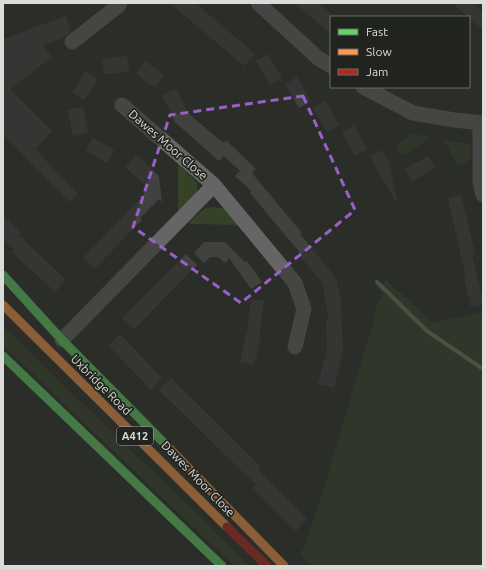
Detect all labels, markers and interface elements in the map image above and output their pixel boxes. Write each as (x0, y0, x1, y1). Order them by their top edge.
legend (330, 16, 470, 88)
text: Fast (366, 25, 388, 38)
text: Slow (366, 45, 392, 58)
text: Jam (366, 65, 388, 78)
street label: Dawes Moor Close (126, 107, 210, 182)
street label: Uxbridge Road (69, 352, 134, 417)
road number: A412 (117, 427, 153, 445)
street label: Dawes Moor Close (159, 438, 238, 519)

